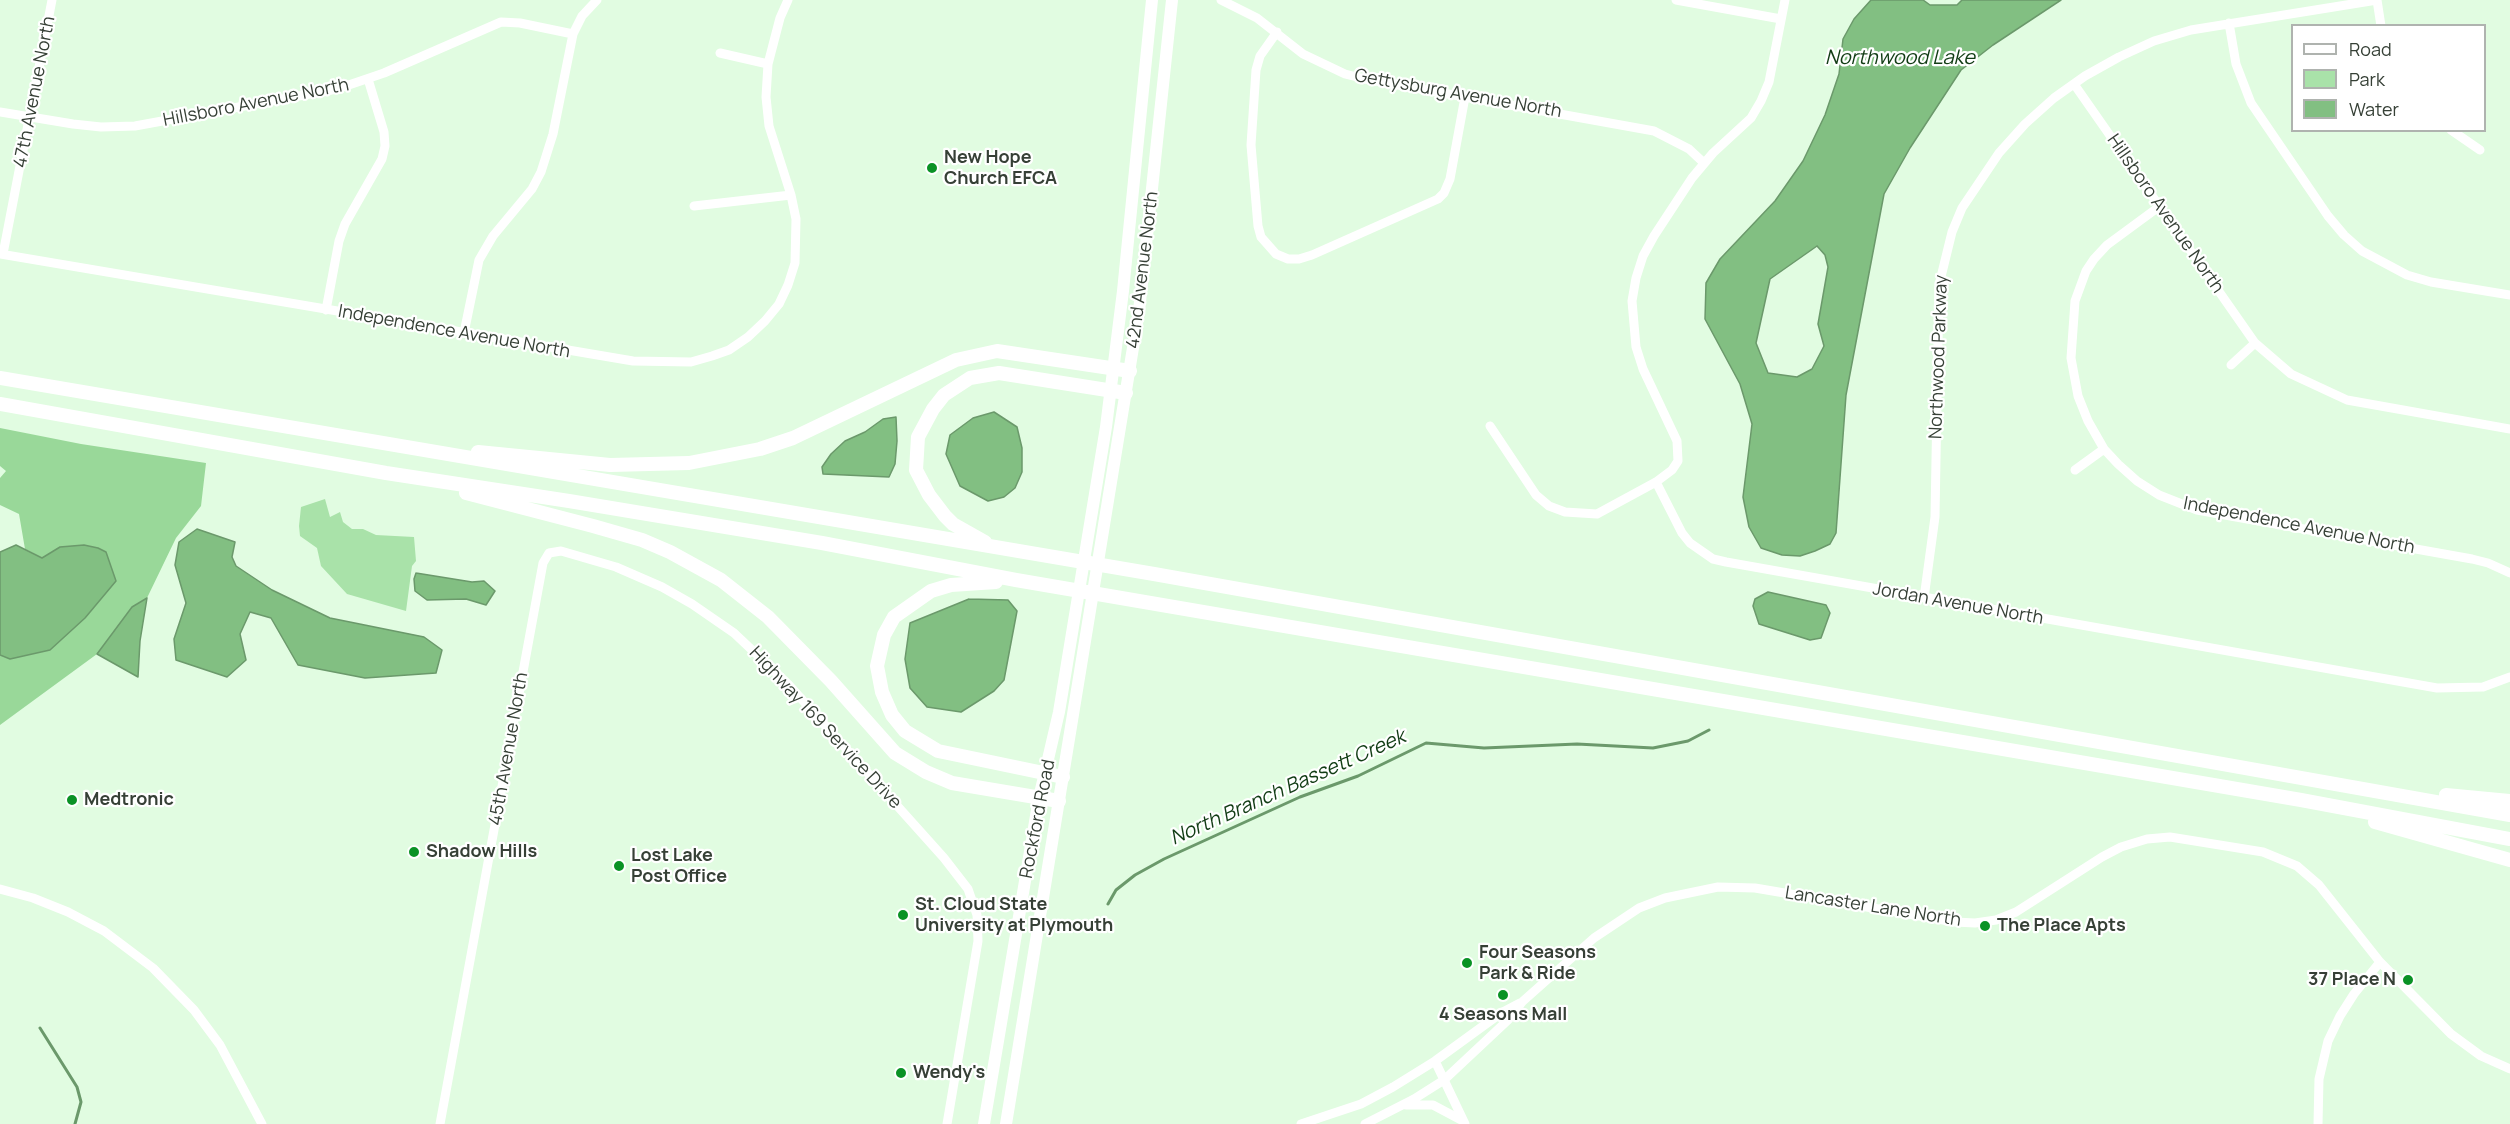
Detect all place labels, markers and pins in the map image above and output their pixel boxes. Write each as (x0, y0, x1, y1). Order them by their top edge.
place label: New Hope Church EFCA (944, 147, 1057, 190)
marker: New Hope Church EFCA (925, 161, 939, 175)
place label: Medtronic (84, 789, 174, 811)
marker: Medtronic (65, 793, 79, 807)
place label: Shadow Hills (426, 841, 537, 863)
marker: Shadow Hills (407, 845, 421, 859)
place label: Lost Lake Post Office (631, 845, 727, 888)
marker: Lost Lake Post Office (612, 859, 626, 873)
place label: St. Cloud State University at Plymouth (915, 894, 1113, 936)
marker: St. Cloud State University at Plymouth (896, 908, 910, 922)
place label: The Place Apts (1997, 915, 2126, 937)
marker: The Place Apts (1978, 919, 1992, 933)
place label: Four Seasons Park & Ride (1479, 942, 1596, 984)
marker: Four Seasons Park & Ride (1460, 956, 1474, 970)
place label: 37 Place N (2308, 969, 2396, 991)
marker: 37 Place N (2401, 973, 2415, 987)
marker: 4 Seasons Mall (1496, 988, 1510, 1002)
place label: 4 Seasons Mall (1439, 1004, 1567, 1026)
place label: Wendy's (913, 1062, 985, 1084)
marker: Wendy's (894, 1066, 908, 1080)

